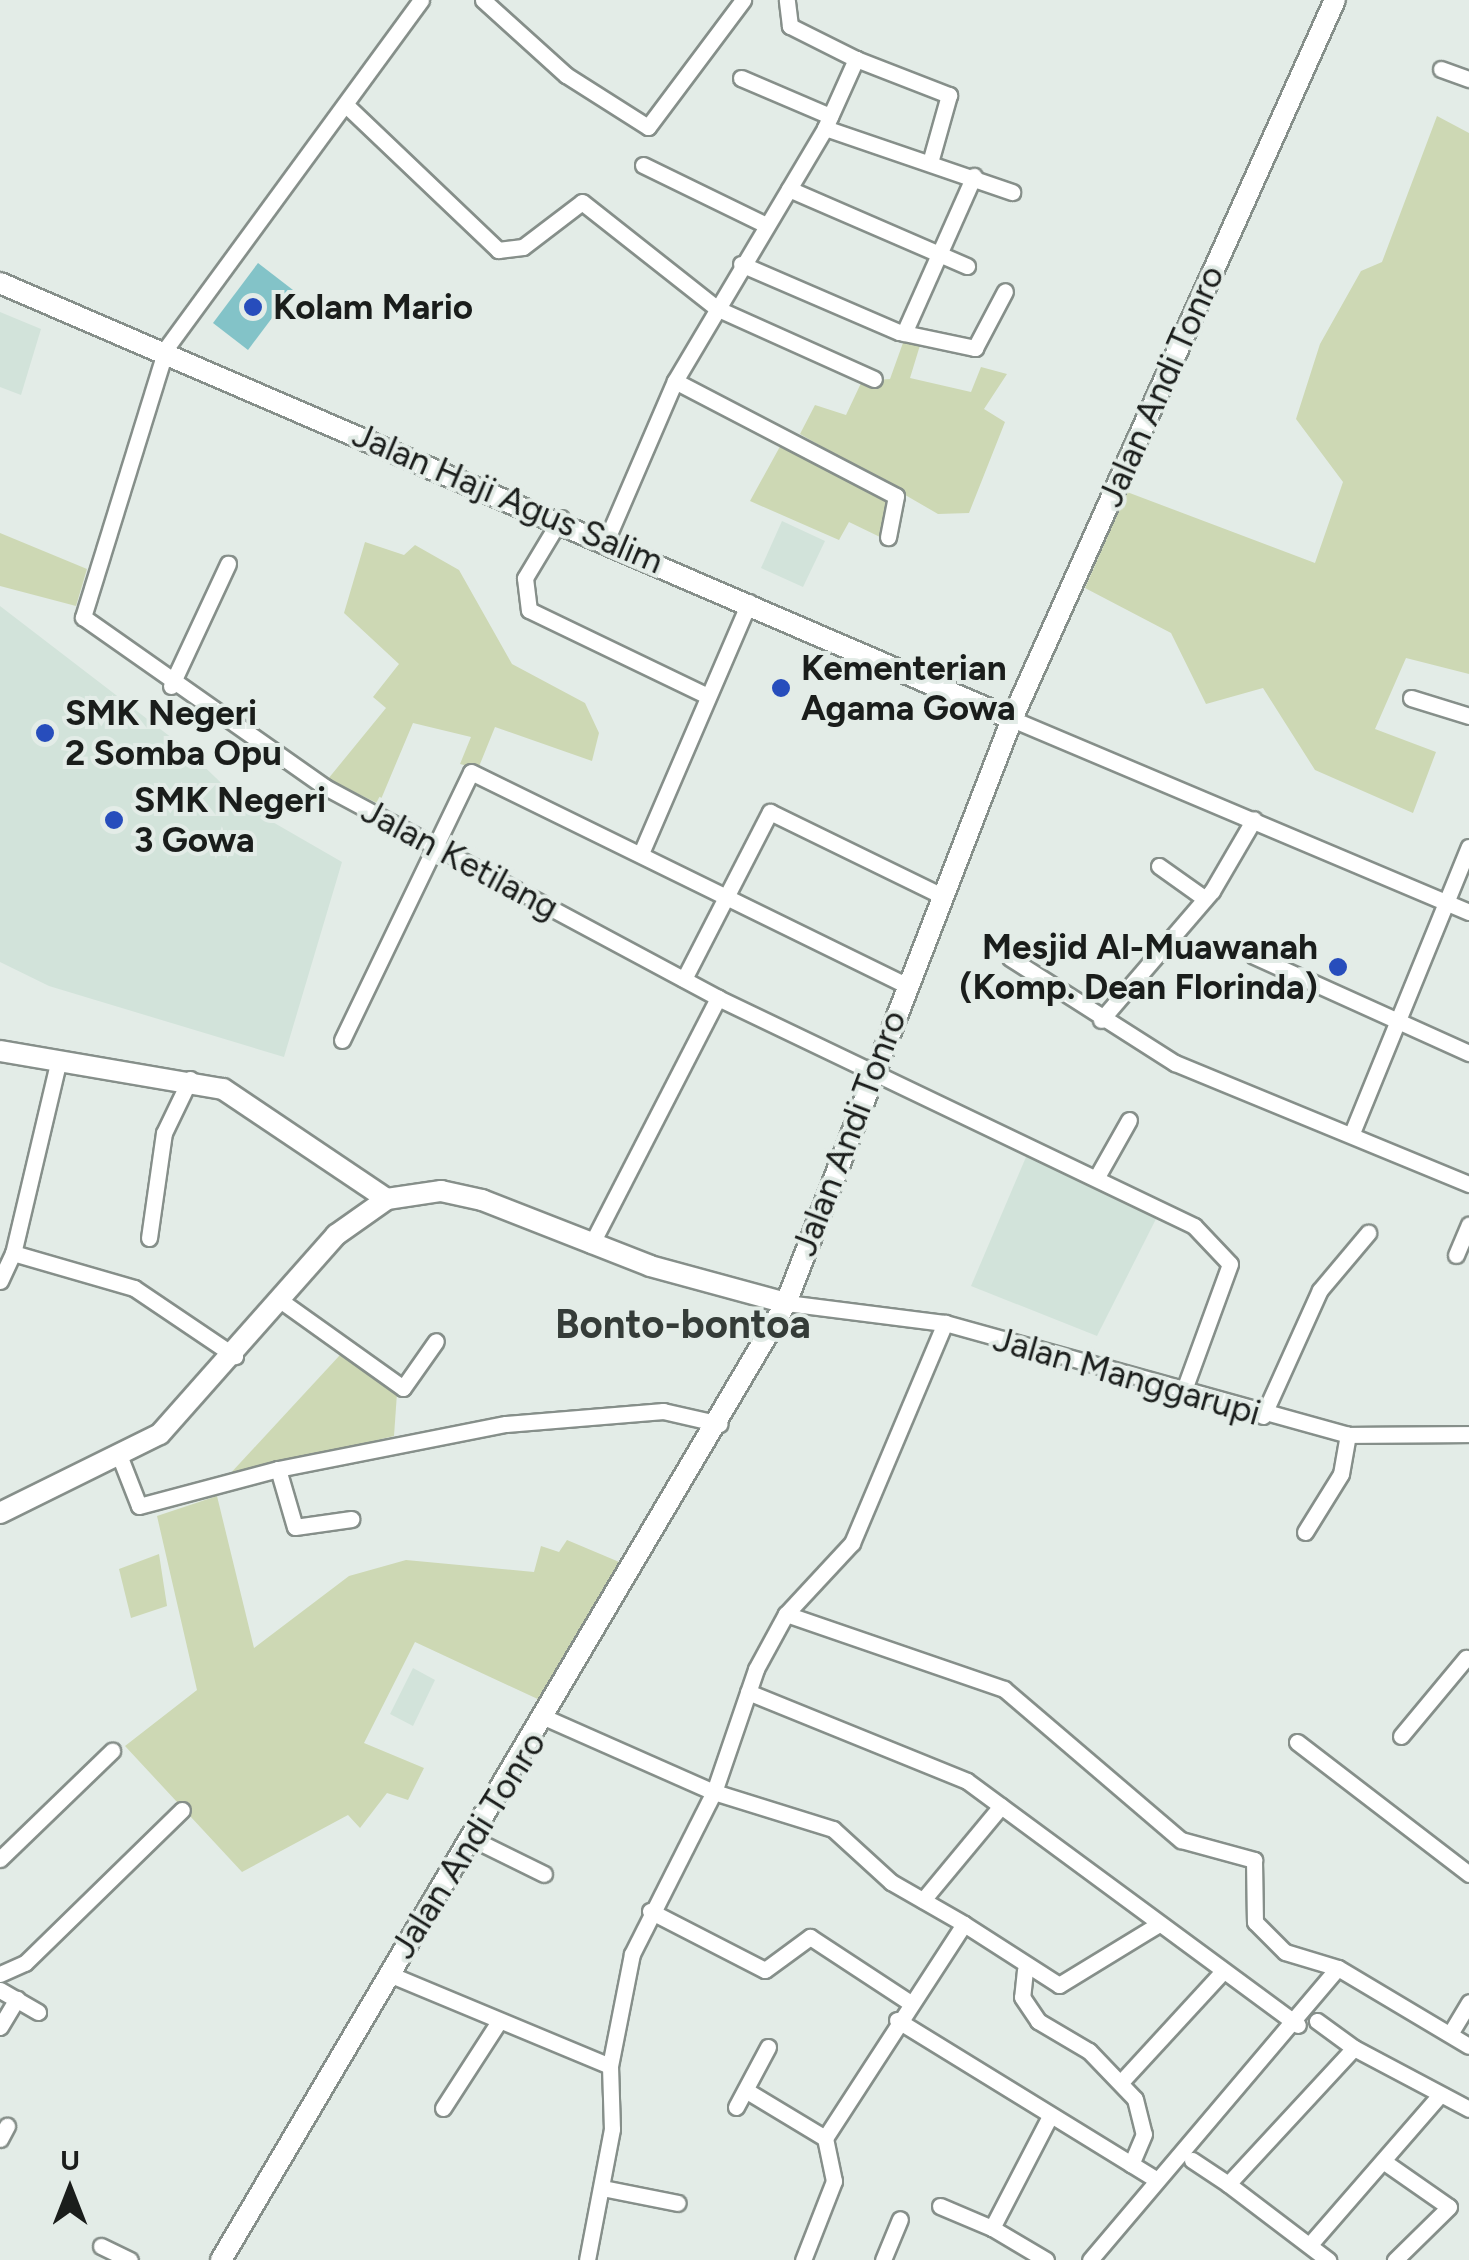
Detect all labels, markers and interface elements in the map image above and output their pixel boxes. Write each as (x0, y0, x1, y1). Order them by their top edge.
street label: Jalan Andi Tonro (1089, 259, 1233, 513)
place label: Kolam Mario (273, 286, 473, 328)
marker: Kolam Mario (242, 296, 264, 318)
street label: Jalan Haji Agus Salim (346, 414, 670, 582)
place label: Kementerian Agama Gowa (801, 647, 1016, 729)
marker: Kementerian Agama Gowa (770, 677, 792, 699)
place label: SMK Negeri 2 Somba Opu (65, 692, 282, 774)
marker: SMK Negeri 2 Somba Opu (34, 722, 56, 744)
place label: SMK Negeri 3 Gowa (134, 779, 326, 861)
street label: Jalan Ketilang (354, 790, 566, 928)
marker: SMK Negeri 3 Gowa (103, 809, 125, 831)
place label: Mesjid Al-Muawanah (Komp. Dean Florinda) (959, 926, 1318, 1008)
marker: Mesjid Al-Muawanah (Komp. Dean Florinda) (1327, 956, 1349, 978)
street label: Jalan Andi Tonro (783, 1004, 915, 1262)
district label: Bonto-bontoa (555, 1300, 811, 1348)
street label: Jalan Manggarupi (989, 1318, 1265, 1434)
street label: Jalan Andi Tonro (382, 1724, 554, 1966)
north arrow (20, 2140, 120, 2240)
text: U (60, 2143, 80, 2177)

